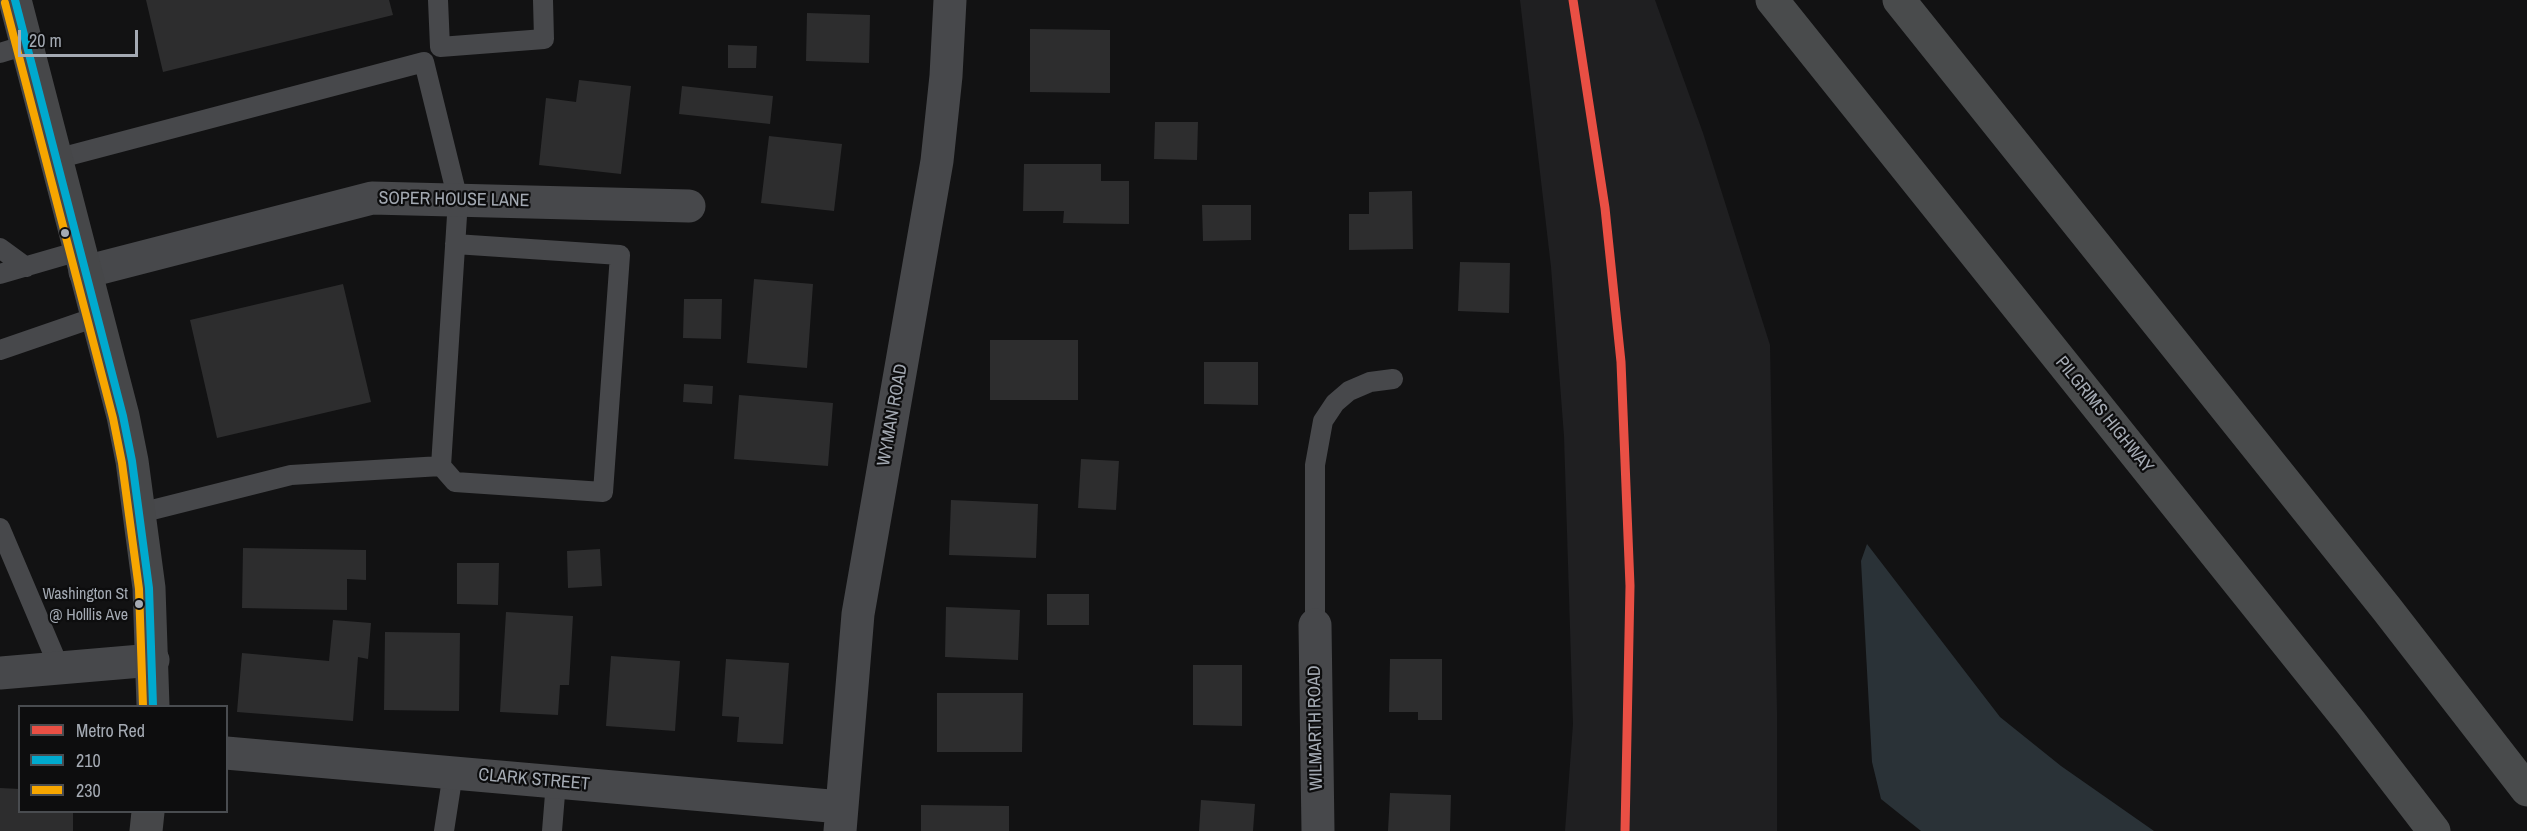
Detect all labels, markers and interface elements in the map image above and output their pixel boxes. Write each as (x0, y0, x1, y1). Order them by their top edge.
scale bar (21, 18, 141, 56)
text: 20 m (29, 28, 62, 53)
street label: SOPER HOUSE LANE (378, 188, 530, 212)
unlabelled marker (59, 227, 71, 239)
street label: PILGRIMS HIGHWAY (2050, 352, 2158, 478)
street label: WYMAN ROAD (873, 362, 913, 468)
place label: Washington St @ Holllis Ave (42, 585, 128, 623)
marker: Washington St @ Holllis Ave (133, 598, 145, 610)
street label: WILMARTH ROAD (1304, 665, 1328, 791)
legend (18, 705, 228, 813)
text: Metro Red (76, 718, 145, 743)
text: 210 (76, 748, 101, 773)
street label: CLARK STREET (477, 764, 591, 796)
text: 230 (76, 778, 101, 803)

